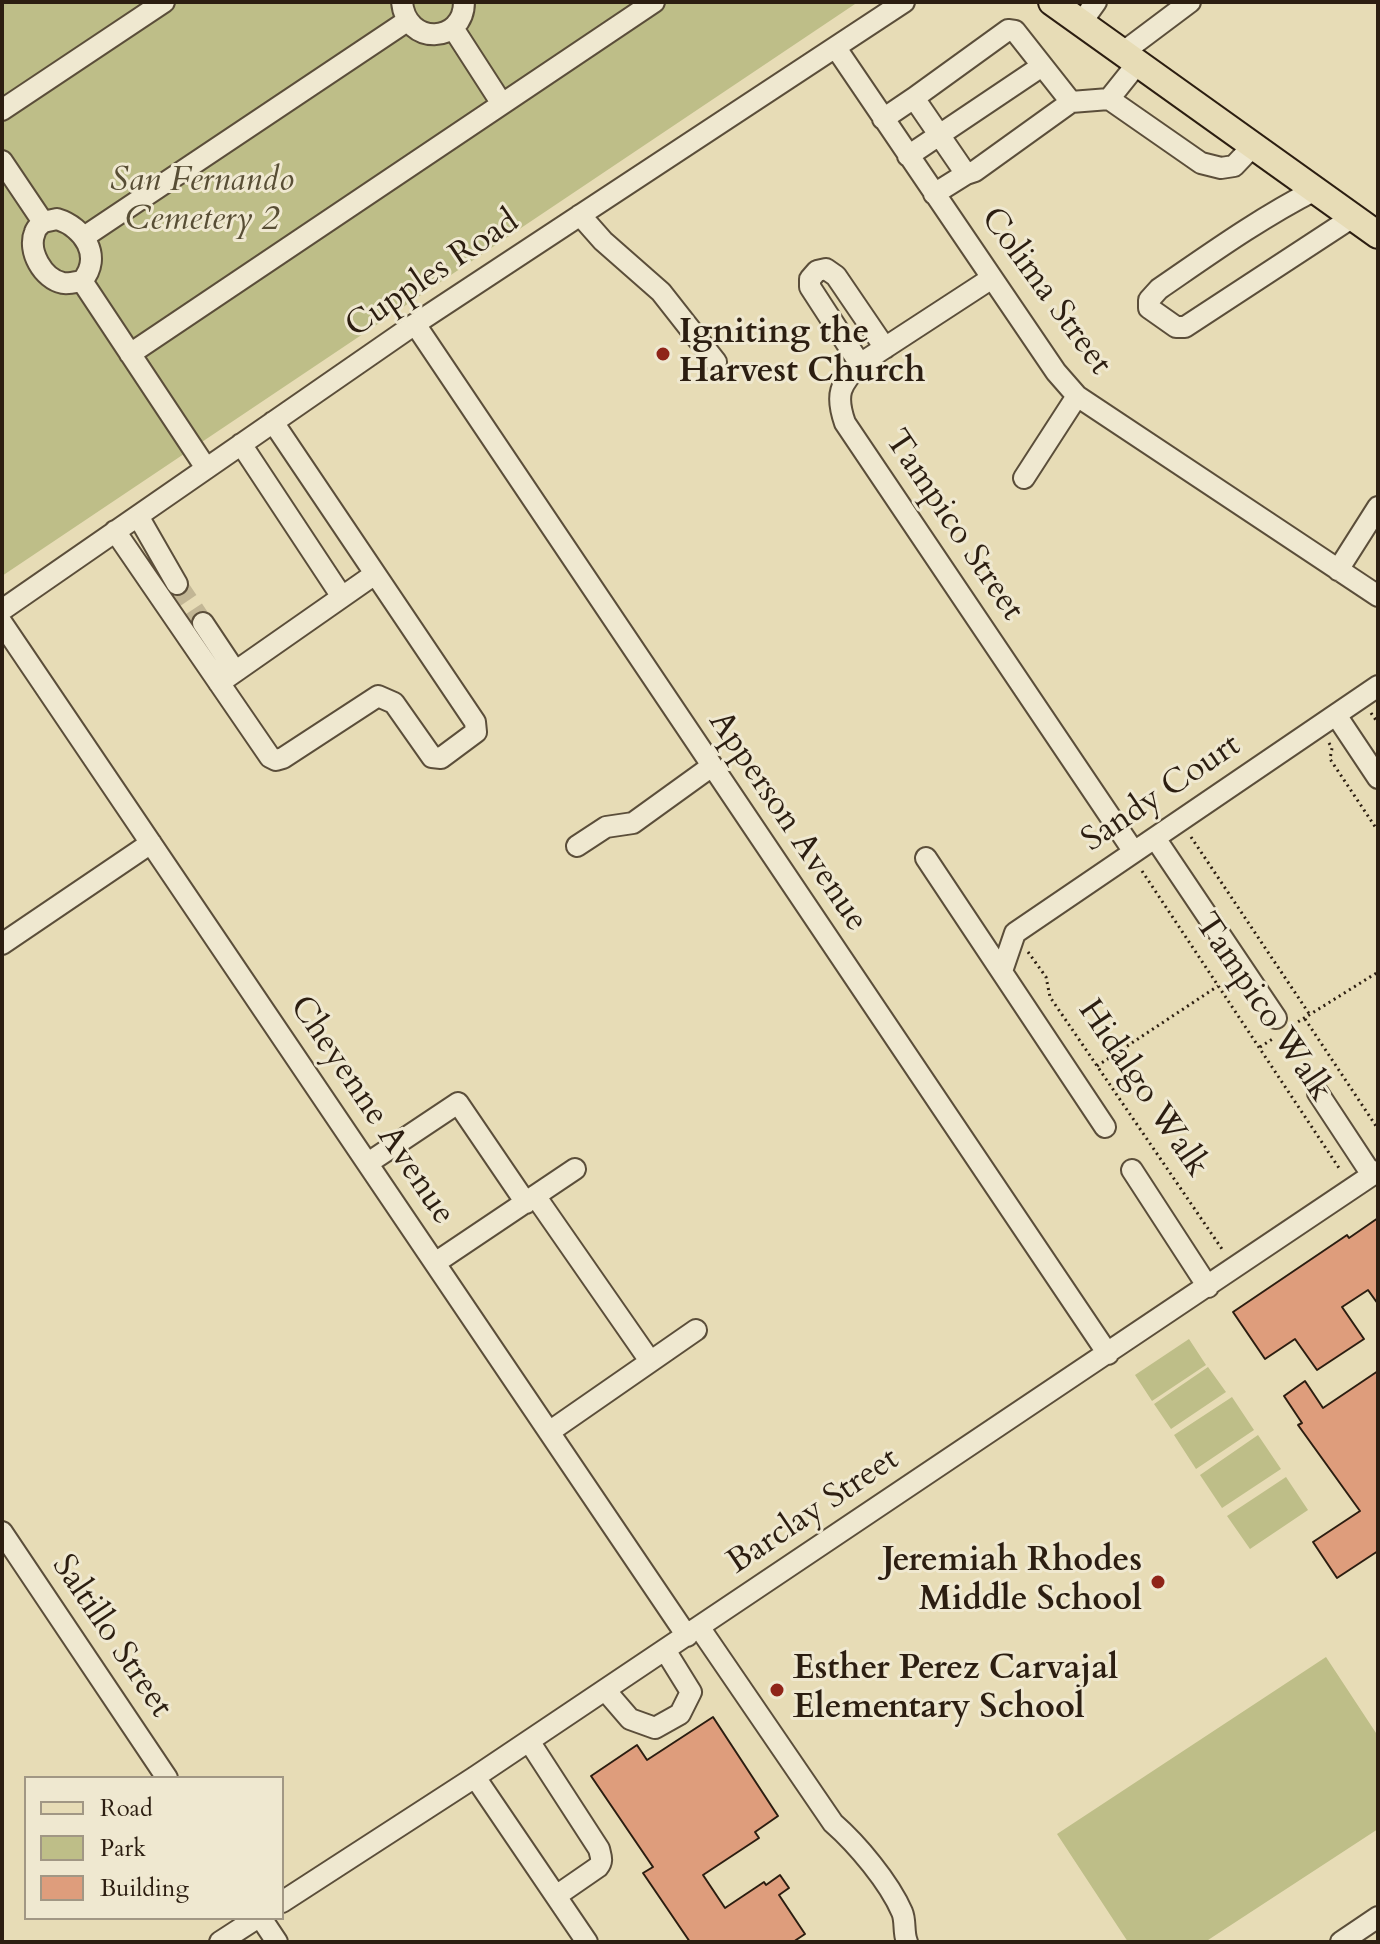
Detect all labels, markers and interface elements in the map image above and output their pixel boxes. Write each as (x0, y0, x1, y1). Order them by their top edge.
park label: San Fernando Cemetery 2 (110, 162, 294, 242)
street label: Colima Street (971, 200, 1119, 384)
street label: Cupples Road (339, 202, 527, 348)
place label: Igniting the Harvest Church (679, 314, 925, 394)
marker: Igniting the Harvest Church (654, 345, 672, 363)
street label: Tampico Street (874, 423, 1032, 629)
street label: Apperson Avenue (698, 704, 876, 940)
street label: Sandy Court (1075, 726, 1249, 862)
street label: Tampico Walk (1184, 906, 1340, 1110)
street label: Cheyenne Avenue (279, 989, 463, 1233)
street label: Hidalgo Walk (1068, 993, 1216, 1185)
street label: Barclay Street (721, 1440, 907, 1584)
place label: Jeremiah Rhodes Middle School (882, 1542, 1142, 1622)
street label: Saltillo Street (42, 1548, 180, 1726)
marker: Jeremiah Rhodes Middle School (1149, 1573, 1167, 1591)
place label: Esther Perez Carvajal Elementary School (793, 1650, 1118, 1730)
marker: Esther Perez Carvajal Elementary School (768, 1681, 786, 1699)
legend (24, 1776, 284, 1920)
text: Road (100, 1792, 153, 1825)
text: Park (100, 1832, 146, 1865)
text: Building (100, 1872, 189, 1905)

